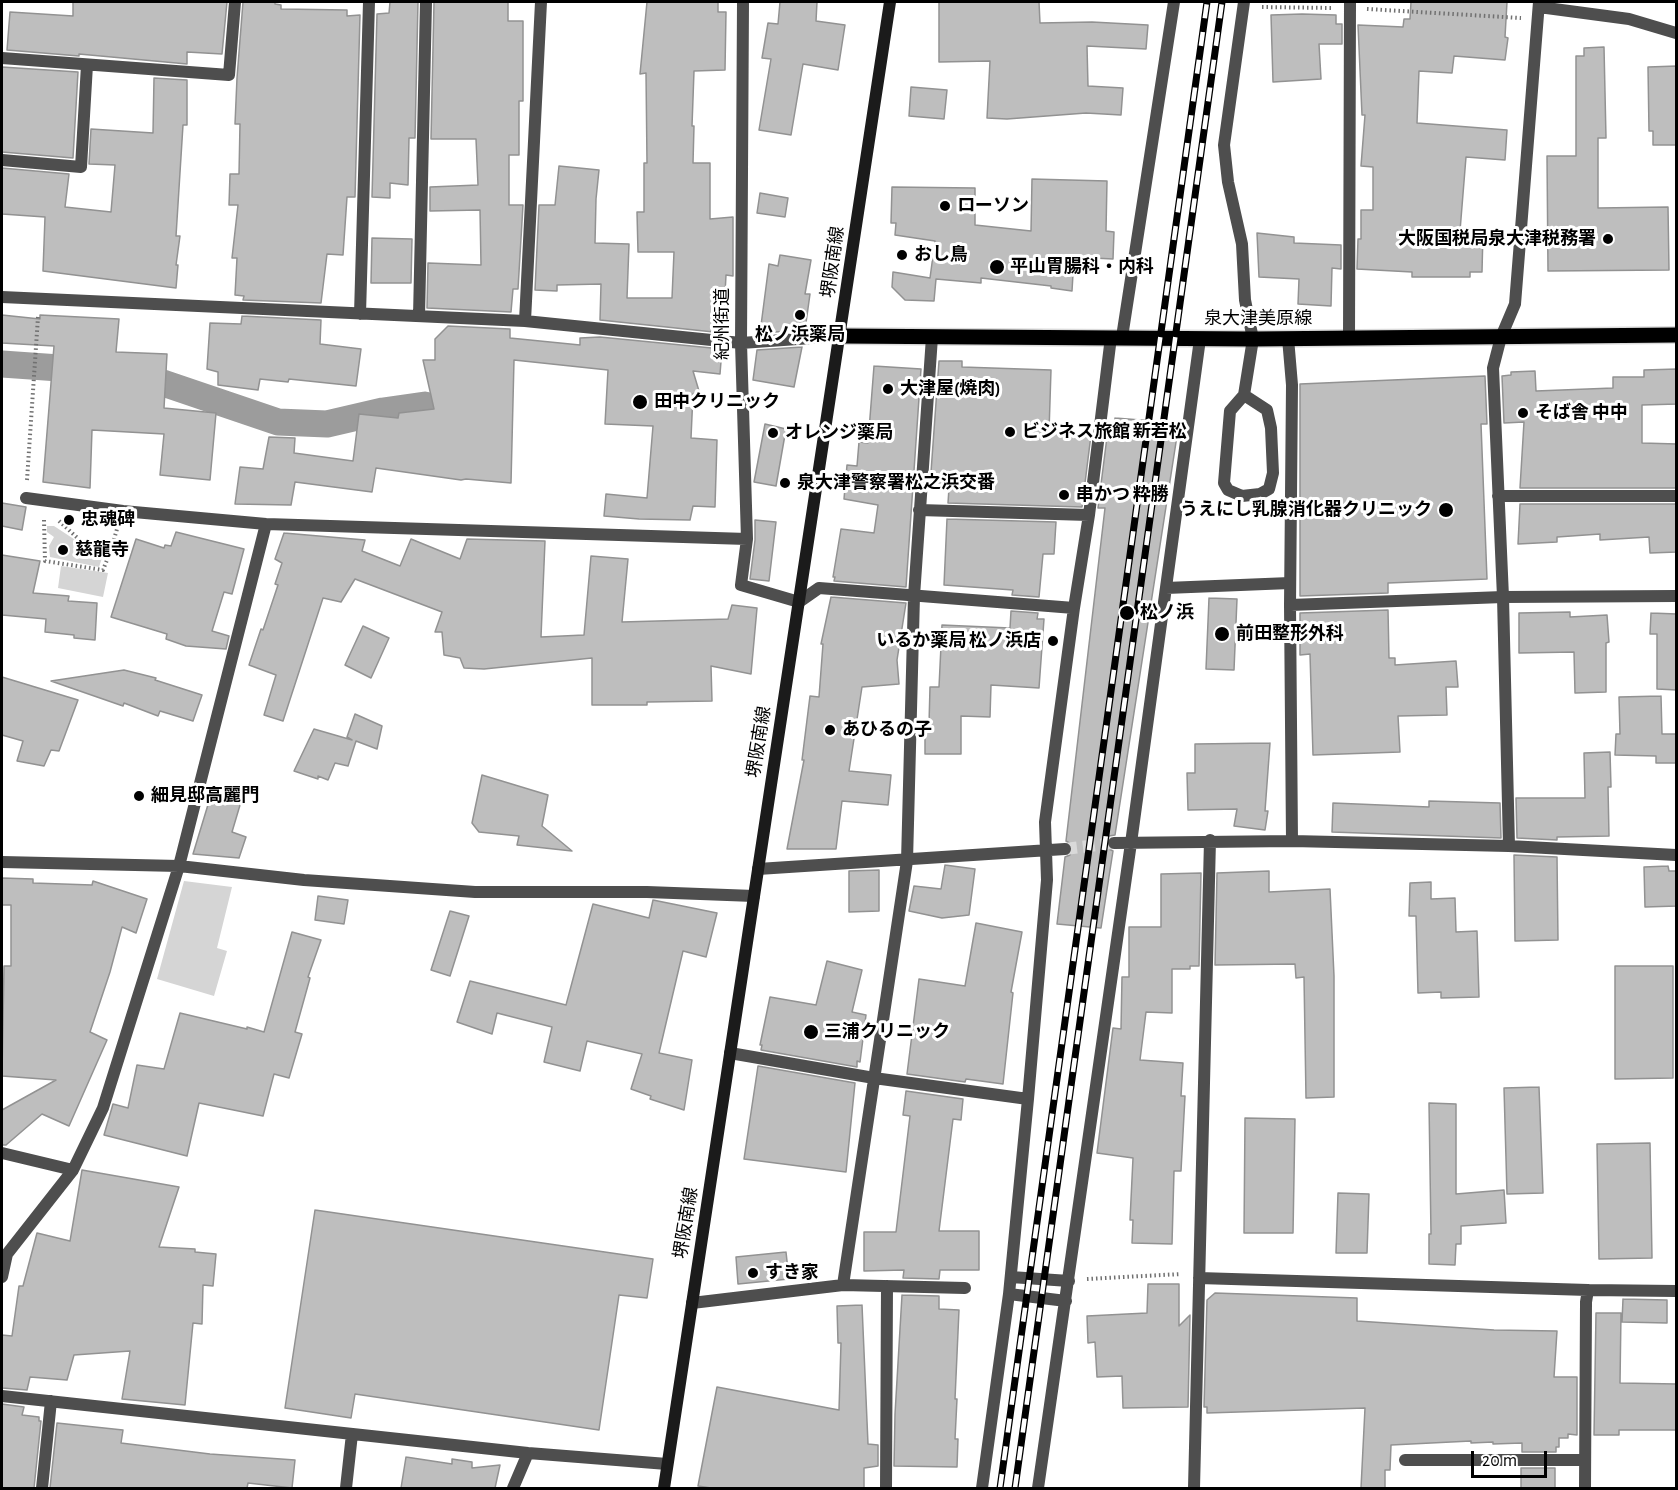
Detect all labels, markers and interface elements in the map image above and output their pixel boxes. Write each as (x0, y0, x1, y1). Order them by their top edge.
place label: ローソン (957, 195, 1029, 217)
marker: ローソン (938, 199, 952, 213)
street label: 堺阪南線 (817, 225, 849, 299)
place label: 大阪国税局泉大津税務署 (1398, 228, 1596, 250)
marker: 大阪国税局泉大津税務署 (1601, 232, 1615, 246)
place label: おし鳥 (914, 244, 968, 266)
marker: おし鳥 (895, 248, 909, 262)
place label: 平山胃腸科・内科 (1010, 256, 1154, 278)
marker: 平山胃腸科・内科 (988, 258, 1006, 276)
street label: 紀州街道 (712, 288, 734, 360)
marker: 松ノ浜薬局 (793, 308, 807, 322)
street label: 泉大津美原線 (1204, 308, 1312, 330)
place label: 松ノ浜薬局 (755, 324, 845, 346)
place label: 大津屋(焼肉) (900, 378, 1001, 400)
marker: 大津屋(焼肉) (881, 382, 895, 396)
place label: 田中クリニック (654, 391, 780, 413)
marker: 田中クリニック (631, 393, 649, 411)
place label: そば舎 中中 (1535, 402, 1628, 424)
marker: そば舎 中中 (1516, 406, 1530, 420)
place label: ビジネス旅館 新若松 (1022, 421, 1187, 443)
place label: オレンジ薬局 (785, 422, 893, 444)
marker: ビジネス旅館 新若松 (1003, 425, 1017, 439)
marker: オレンジ薬局 (766, 426, 780, 440)
place label: 泉大津警察署松之浜交番 (797, 472, 995, 494)
marker: 泉大津警察署松之浜交番 (778, 476, 792, 490)
place label: 串かつ 粋勝 (1076, 484, 1169, 506)
marker: 串かつ 粋勝 (1057, 488, 1071, 502)
place label: うえにし乳腺消化器クリニック (1180, 499, 1432, 521)
marker: うえにし乳腺消化器クリニック (1437, 501, 1455, 519)
place label: 忠魂碑 (81, 509, 135, 531)
marker: 忠魂碑 (62, 513, 76, 527)
place label: 慈龍寺 (75, 539, 129, 561)
marker: 慈龍寺 (56, 543, 70, 557)
place label: 松ノ浜 (1140, 602, 1194, 624)
marker: 松ノ浜 (1118, 604, 1136, 622)
place label: 前田整形外科 (1236, 623, 1344, 645)
marker: 前田整形外科 (1213, 625, 1231, 643)
place label: いるか薬局 松ノ浜店 (876, 630, 1041, 652)
marker: いるか薬局 松ノ浜店 (1046, 634, 1060, 648)
street label: 堺阪南線 (743, 705, 775, 779)
place label: あひるの子 (842, 719, 932, 741)
marker: あひるの子 (823, 723, 837, 737)
place label: 細見邸高麗門 (151, 785, 259, 807)
marker: 細見邸高麗門 (132, 789, 146, 803)
place label: 三浦クリニック (824, 1021, 950, 1043)
marker: 三浦クリニック (802, 1023, 820, 1041)
street label: 堺阪南線 (670, 1186, 702, 1260)
place label: すき家 (765, 1262, 819, 1284)
marker: すき家 (746, 1266, 760, 1280)
scale bar (1474, 1439, 1550, 1477)
text: 20 m (1482, 1452, 1517, 1470)

